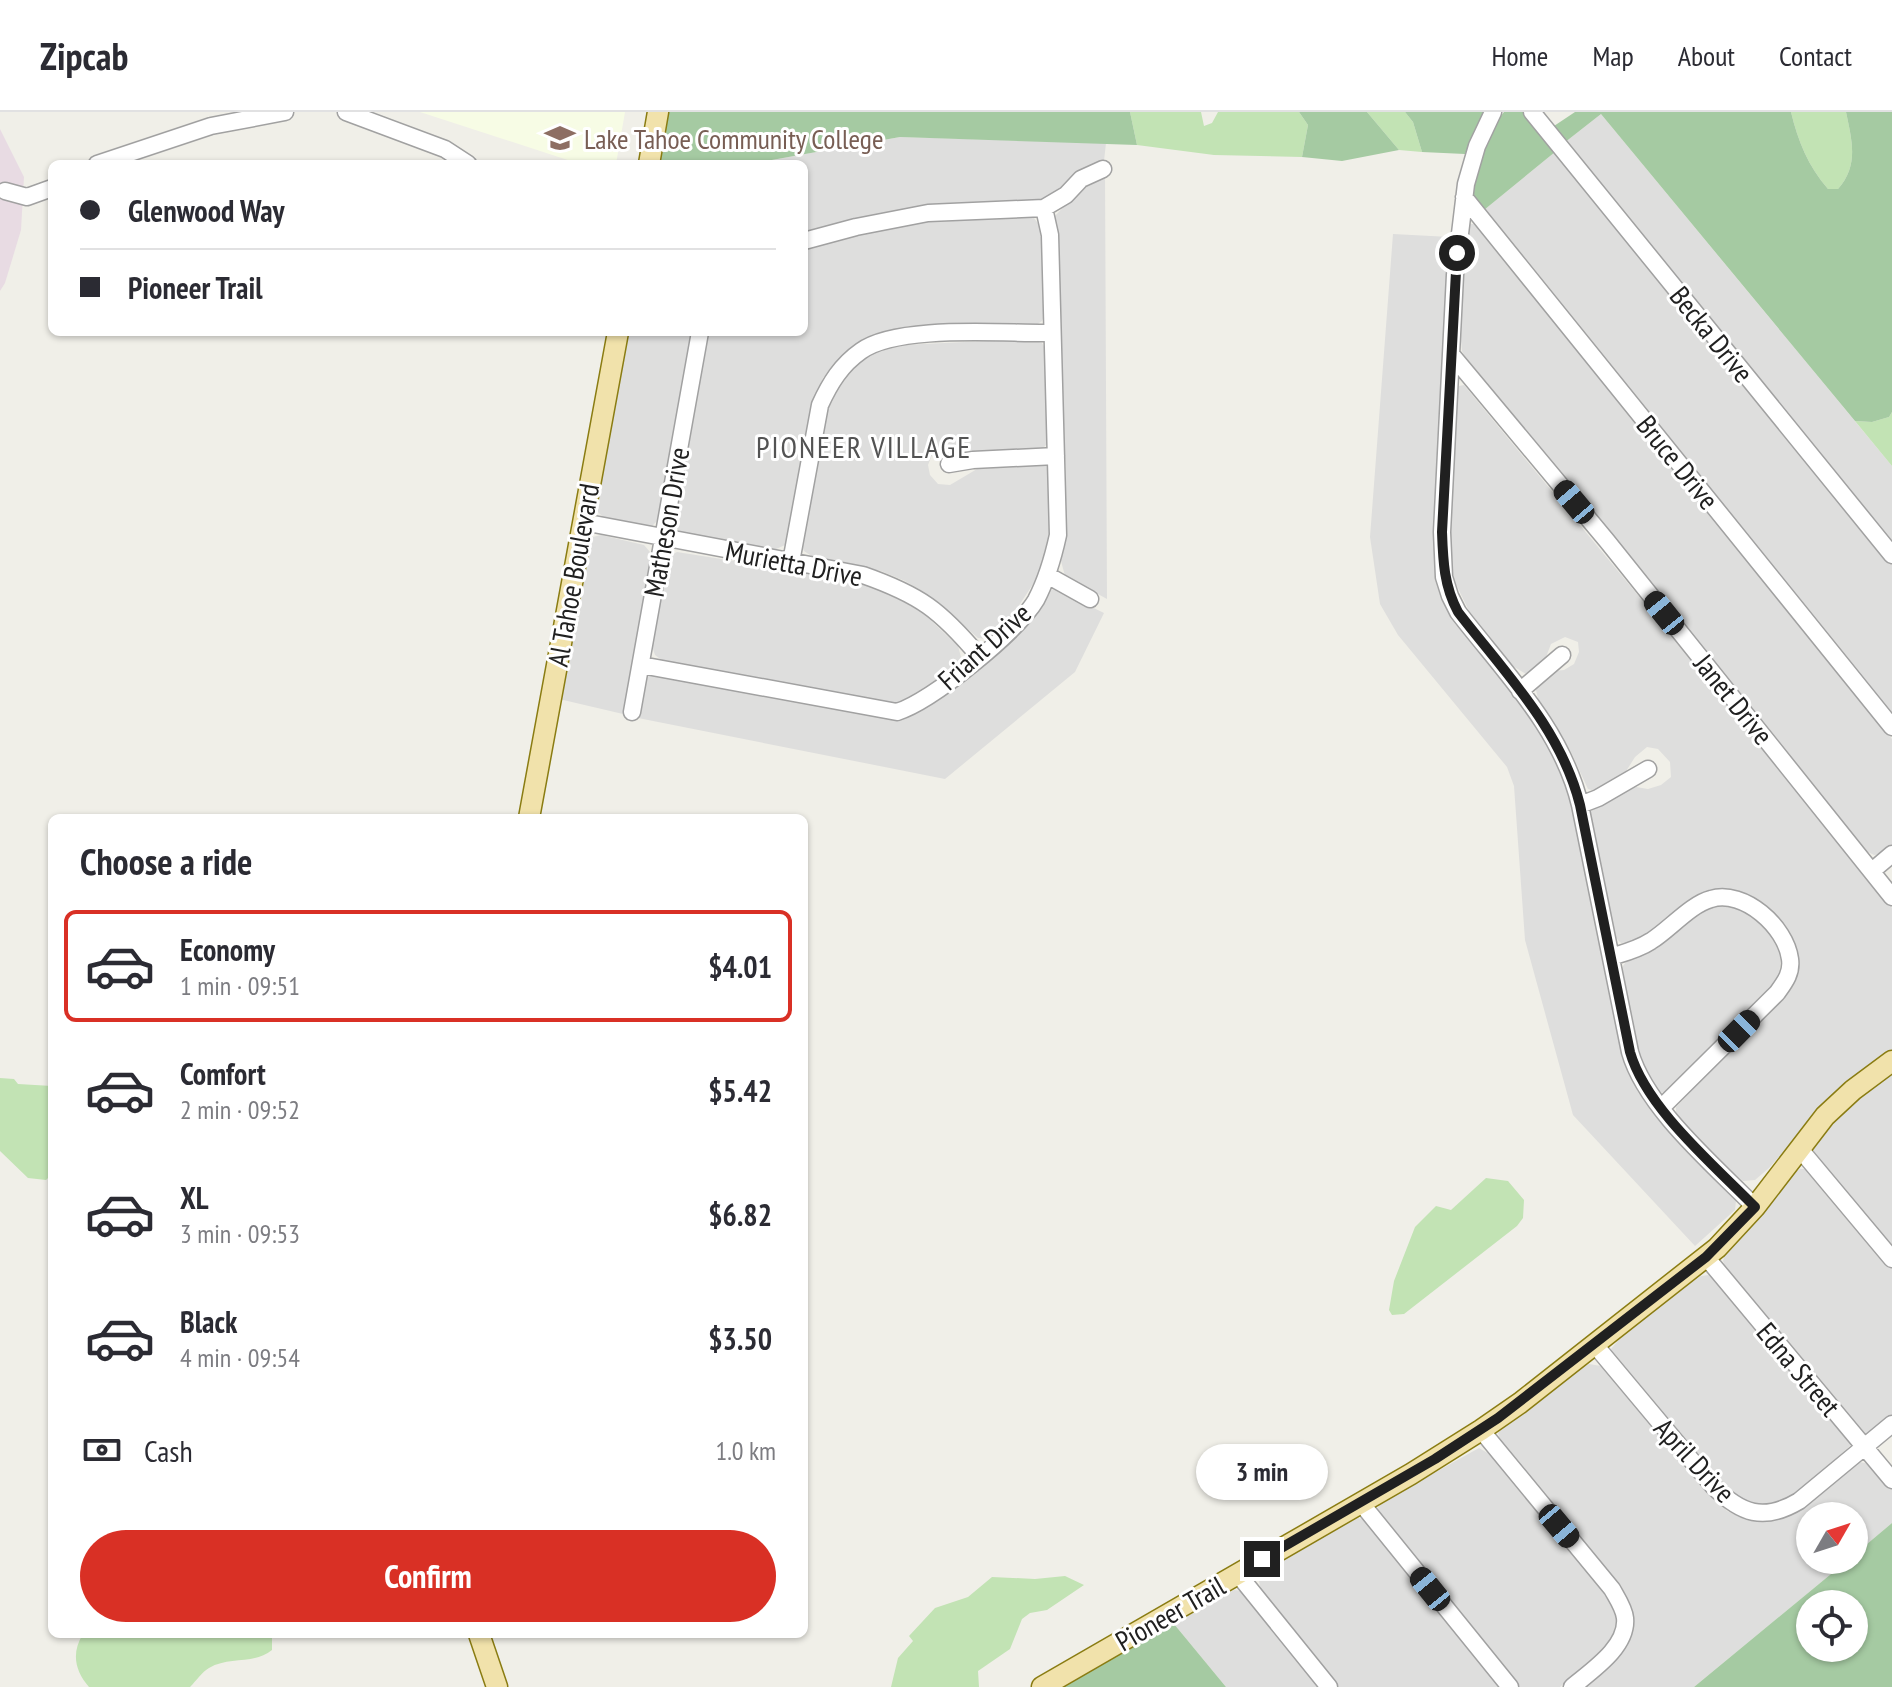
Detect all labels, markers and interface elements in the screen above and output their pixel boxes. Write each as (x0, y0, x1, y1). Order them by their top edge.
text: Zipcab (40, 31, 128, 80)
text: Home (1492, 37, 1548, 74)
text: Map (1592, 37, 1634, 74)
text: About (1678, 37, 1735, 74)
text: Contact (1779, 37, 1852, 74)
place label: Lake Tahoe Community College (584, 120, 884, 157)
school or university icon: Lake Tahoe Community College (543, 121, 577, 155)
text: Glenwood Way (128, 191, 285, 230)
route start (1439, 235, 1475, 271)
text: Pioneer Trail (128, 268, 262, 307)
street label: Becka Drive (1662, 278, 1762, 390)
street label: Bruce Drive (1629, 407, 1727, 517)
district label: PIONEER VILLAGE (756, 427, 972, 466)
street label: Matheson Drive (635, 444, 697, 600)
car (1549, 476, 1599, 528)
street label: Al Tahoe Boulevard (539, 481, 607, 669)
street label: Murietta Drive (722, 532, 866, 594)
car (1640, 587, 1688, 639)
street label: Friant Drive (930, 594, 1038, 698)
street label: Janet Drive (1686, 645, 1782, 752)
text: Choose a ride (80, 838, 252, 885)
icon: car (84, 930, 156, 1002)
text: Economy (180, 930, 275, 969)
text: $4.01 (708, 947, 772, 986)
text: 1 min · 09:51 (180, 969, 300, 1002)
car (1714, 1006, 1764, 1056)
icon: car (84, 1054, 156, 1126)
text: Comfort (180, 1054, 266, 1093)
text: $5.42 (708, 1071, 772, 1110)
text: 2 min · 09:52 (180, 1093, 300, 1126)
icon: car (84, 1178, 156, 1250)
text: XL (180, 1178, 209, 1217)
text: $6.82 (708, 1195, 772, 1234)
text: 3 min · 09:53 (180, 1217, 300, 1250)
icon: car (84, 1302, 156, 1374)
text: Black (180, 1302, 237, 1341)
street label: Edna Street (1749, 1314, 1849, 1424)
text: $3.50 (708, 1319, 772, 1358)
text: 4 min · 09:54 (180, 1341, 300, 1374)
street label: April Drive (1647, 1410, 1743, 1510)
icon: cash (80, 1428, 124, 1472)
text: Cash (144, 1431, 193, 1470)
text: 1.0 km (715, 1434, 776, 1467)
callout: 3 min (1196, 1443, 1328, 1499)
text: 3 min (1236, 1455, 1288, 1488)
car (1534, 1500, 1584, 1552)
north arrow (1796, 1502, 1868, 1574)
map controls (1796, 1502, 1868, 1662)
button: Confirm (80, 1530, 776, 1622)
route end (1244, 1541, 1280, 1577)
car (1406, 1563, 1454, 1615)
street label: Pioneer Trail (1109, 1567, 1232, 1659)
button: locate (1796, 1590, 1868, 1662)

